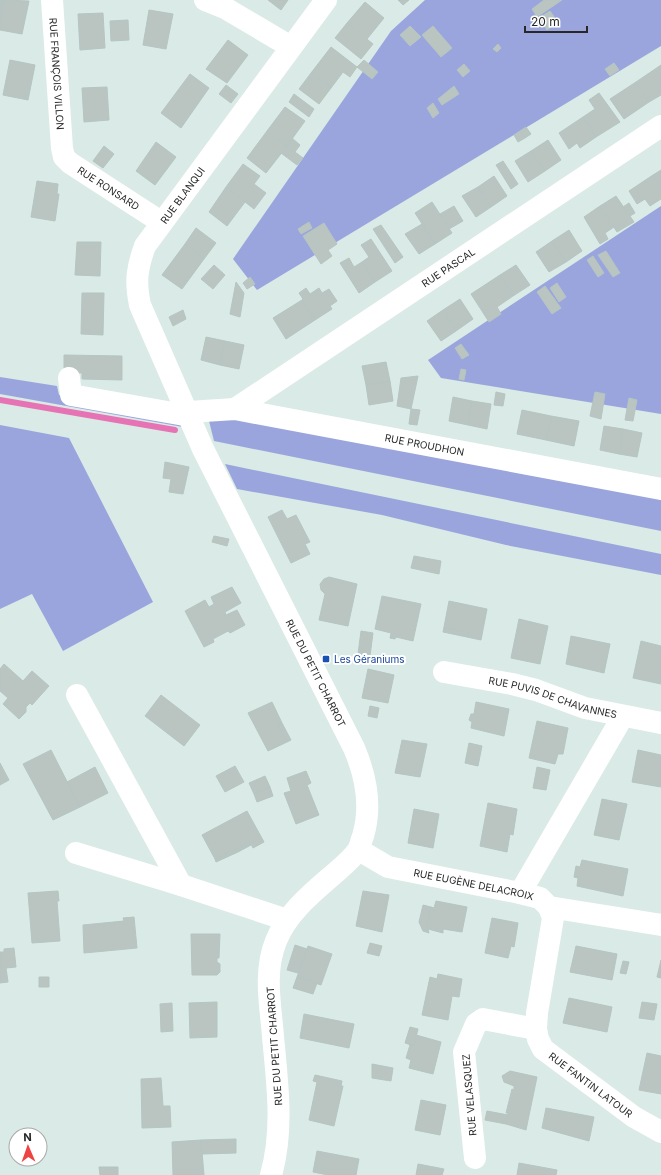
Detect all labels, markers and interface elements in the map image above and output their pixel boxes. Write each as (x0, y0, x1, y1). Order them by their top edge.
scale bar (525, 8, 587, 34)
text: 20 m (531, 14, 560, 29)
street label: RUE FRANÇOIS VILLON (47, 17, 67, 130)
street label: RUE RONSARD (75, 164, 142, 212)
street label: RUE BLANQUI (158, 165, 207, 226)
street label: RUE PASCAL (419, 245, 477, 289)
street label: RUE PROUDHON (384, 431, 465, 458)
street label: RUE DU PETIT CHARROT (284, 617, 348, 729)
place label: Les Géraniums (334, 653, 405, 665)
marker: Les Géraniums (321, 654, 331, 664)
street label: RUE PUVIS DE CHAVANNES (488, 674, 618, 720)
street label: RUE EUGÈNE DELACROIX (413, 866, 535, 902)
street label: RUE DU PETIT CHARROT (264, 986, 284, 1106)
street label: RUE FANTIN LATOUR (547, 1050, 635, 1120)
street label: RUE VELASQUEZ (459, 1054, 479, 1136)
north arrow (8, 1127, 48, 1167)
text: N (23, 1130, 32, 1144)

